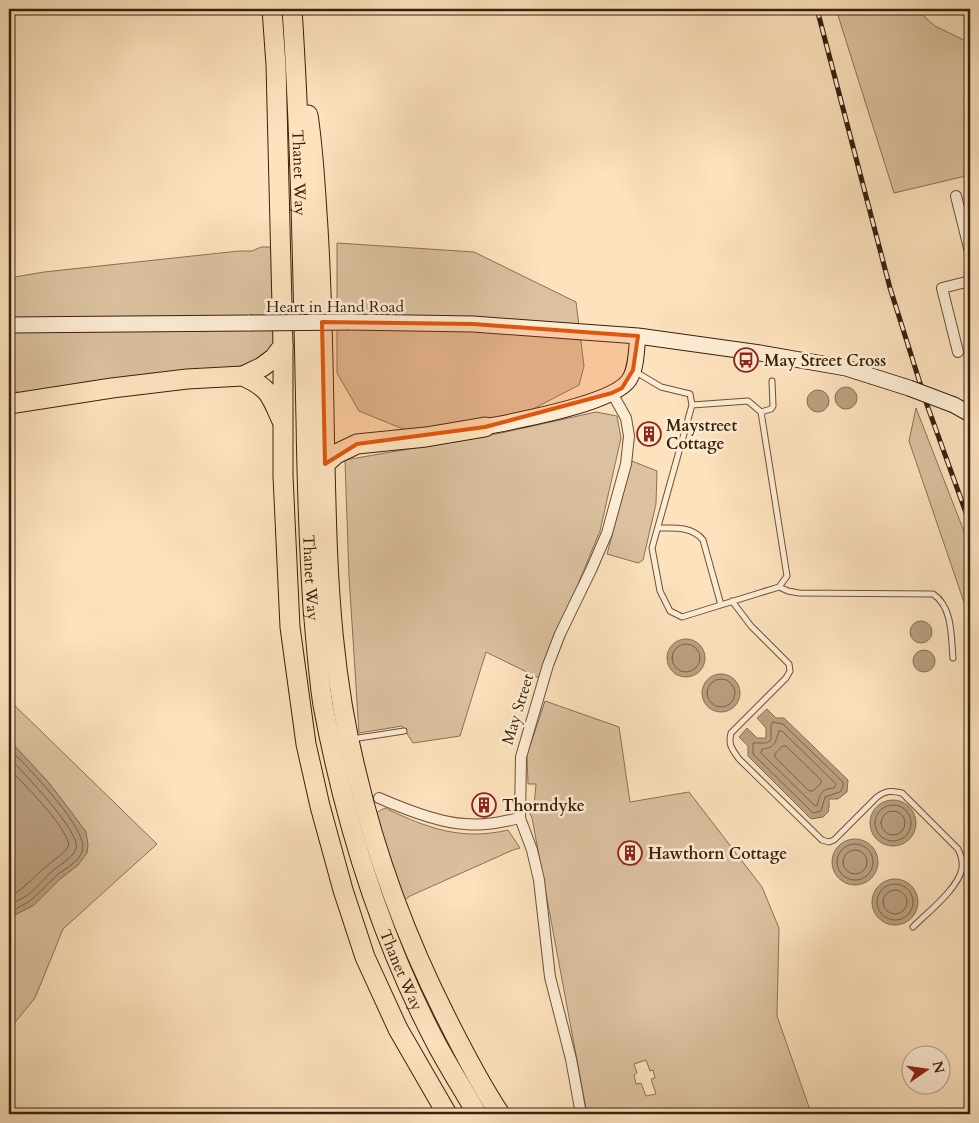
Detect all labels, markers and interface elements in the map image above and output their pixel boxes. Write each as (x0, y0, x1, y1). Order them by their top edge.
street label: Thanet Way (286, 129, 311, 217)
street label: Heart in Hand Road (266, 296, 404, 318)
bus stop icon: May Street Cross (733, 347, 759, 373)
place label: May Street Cross (764, 350, 886, 372)
place label: Maystreet Cottage (666, 415, 737, 455)
building icon: Maystreet Cottage (636, 421, 662, 447)
street label: Thanet Way (297, 534, 324, 622)
street label: May Street (497, 671, 539, 748)
building icon: Thorndyke (471, 792, 497, 818)
place label: Thorndyke (502, 795, 585, 817)
building icon: Hawthorn Cottage (617, 840, 643, 866)
place label: Hawthorn Cottage (648, 843, 787, 865)
street label: Thanet Way (374, 927, 428, 1015)
north arrow (902, 1046, 952, 1096)
text: N (928, 1059, 949, 1075)

